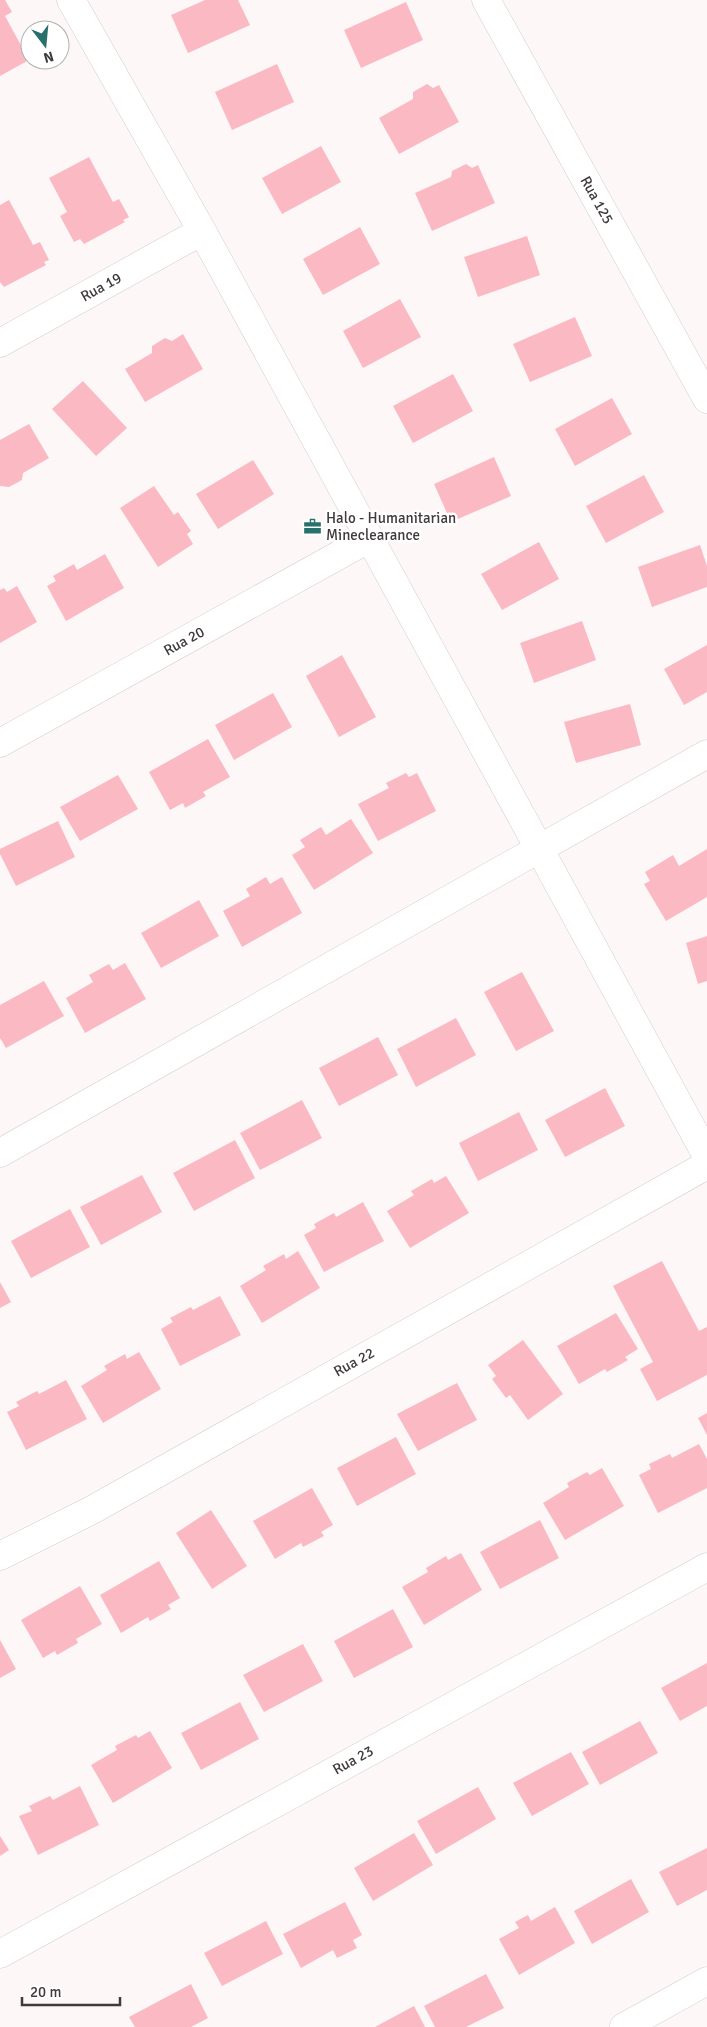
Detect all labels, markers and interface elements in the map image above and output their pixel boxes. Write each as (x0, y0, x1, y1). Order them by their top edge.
north arrow (20, 20, 70, 70)
text: N (41, 48, 55, 67)
street label: Rua 125 (577, 173, 617, 227)
street label: Rua 19 (77, 268, 125, 306)
place label: Halo - Humanitarian Mineclearance (326, 509, 456, 544)
office icon: Halo - Humanitarian Mineclearance (302, 517, 322, 537)
street label: Rua 20 (160, 622, 208, 660)
street label: Rua 22 (330, 1343, 378, 1381)
street label: Rua 23 (329, 1741, 377, 1779)
scale bar (22, 1974, 120, 2006)
text: 20 m (30, 1983, 61, 2001)

